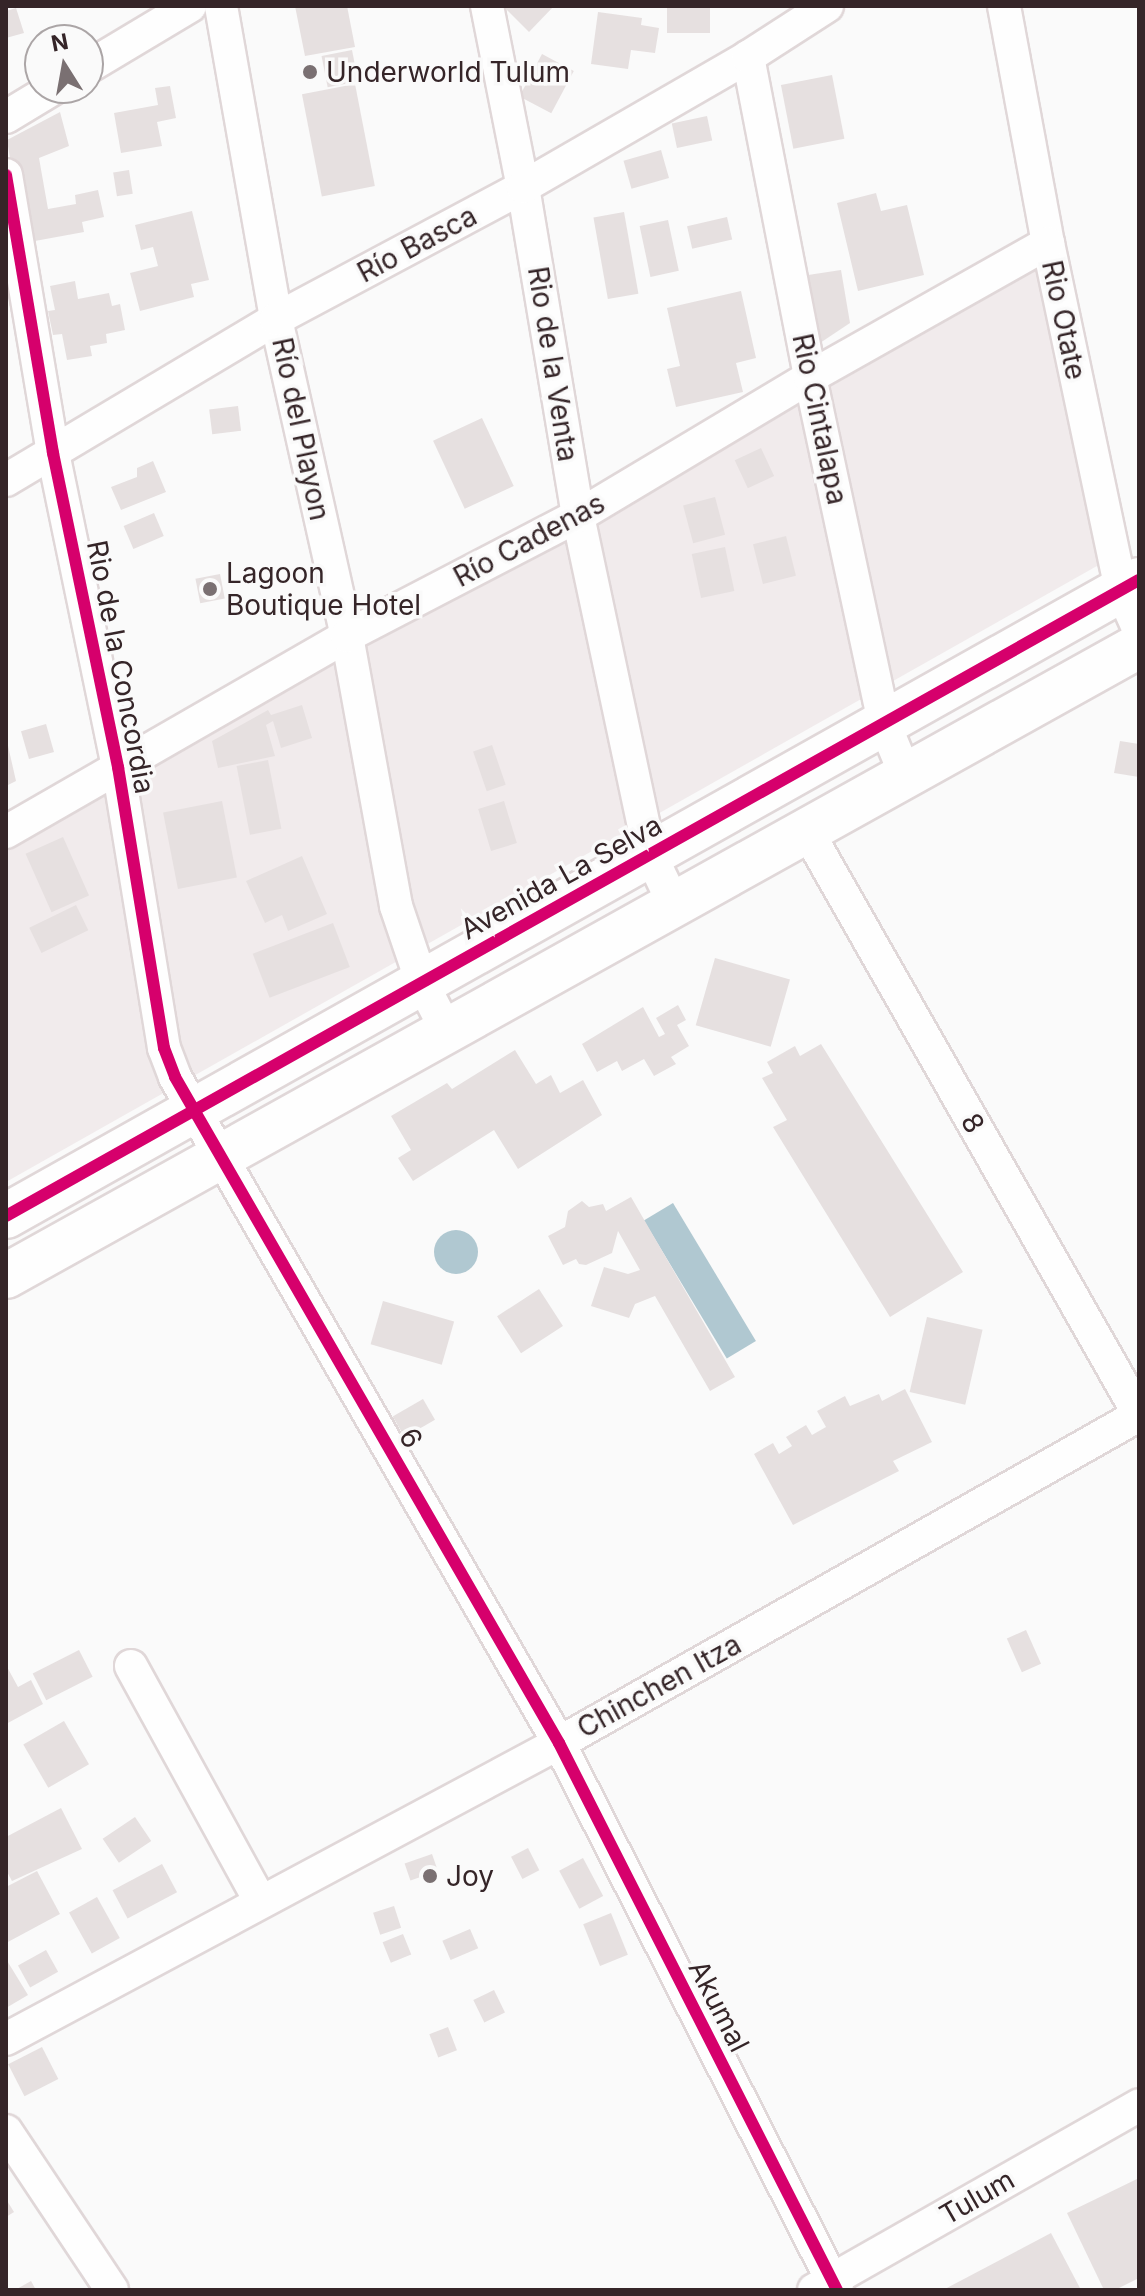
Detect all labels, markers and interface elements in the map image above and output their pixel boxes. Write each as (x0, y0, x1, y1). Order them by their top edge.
north arrow (24, 24, 104, 104)
text: N (49, 28, 71, 57)
place label: Underworld Tulum (326, 55, 570, 89)
marker: Underworld Tulum (301, 63, 319, 81)
street label: Río Basca (352, 199, 482, 289)
street label: Rio Otate (1035, 257, 1093, 383)
street label: Rio de la Venta (521, 264, 585, 464)
street label: Rio Cintalapa (785, 330, 855, 508)
street label: Río del Playon (265, 334, 337, 524)
street label: Río Cadenas (448, 486, 610, 594)
street label: Rio de la Concordia (80, 537, 162, 797)
place label: Lagoon Boutique Hotel (226, 556, 421, 622)
marker: Lagoon Boutique Hotel (201, 580, 219, 598)
street label: Avenida La Selva (454, 808, 668, 946)
street label: 8 (954, 1107, 992, 1139)
street label: 6 (392, 1422, 430, 1454)
street label: Chinchen Itza (571, 1627, 747, 1745)
place label: Joy (446, 1859, 494, 1893)
marker: Joy (421, 1867, 439, 1885)
street label: Akumal (682, 1955, 756, 2057)
street label: Tulum (934, 2162, 1020, 2232)

